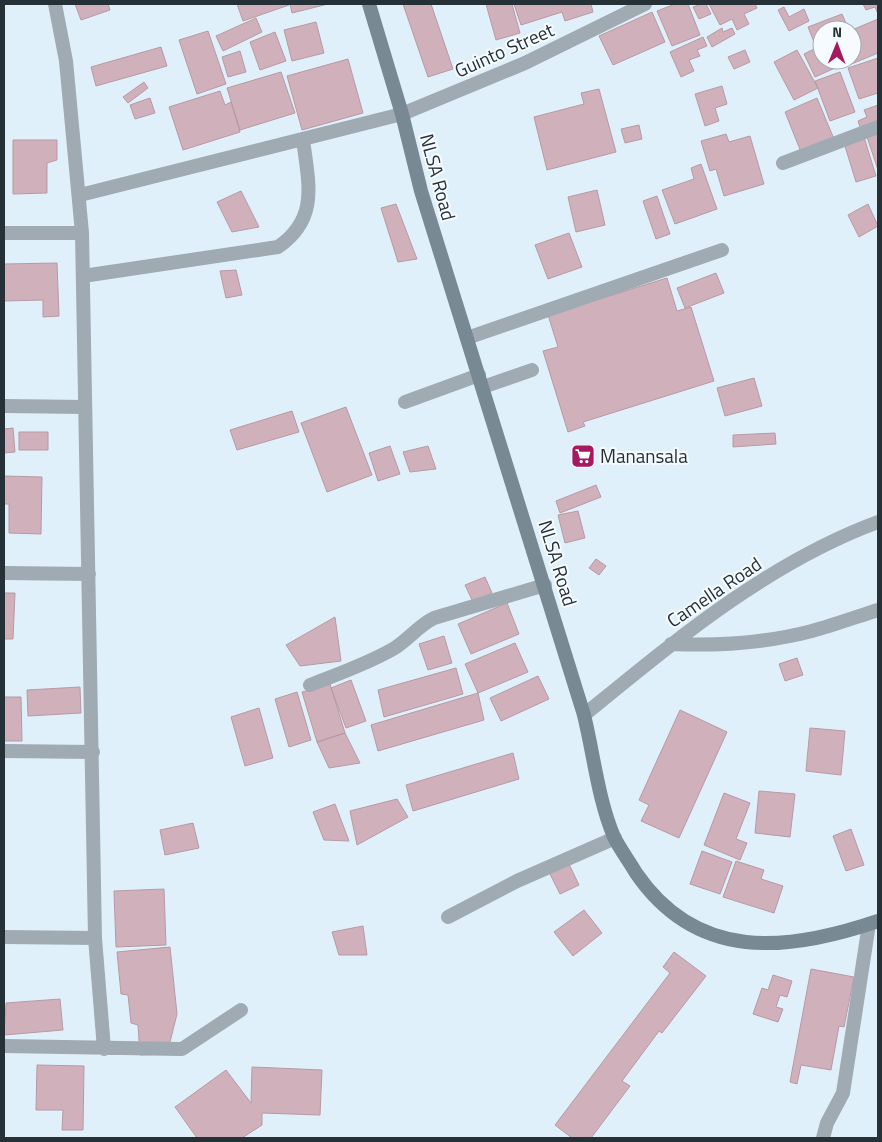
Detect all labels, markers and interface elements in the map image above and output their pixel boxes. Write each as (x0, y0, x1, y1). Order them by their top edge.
street label: Guinto Street (449, 15, 558, 84)
north arrow (812, 20, 862, 70)
text: N (832, 21, 842, 42)
street label: NLSA Road (413, 130, 464, 223)
place label: Manansala (600, 441, 688, 470)
supermarket icon: Manansala (570, 443, 596, 469)
street label: NLSA Road (532, 516, 585, 610)
street label: Camella Road (660, 549, 767, 634)

